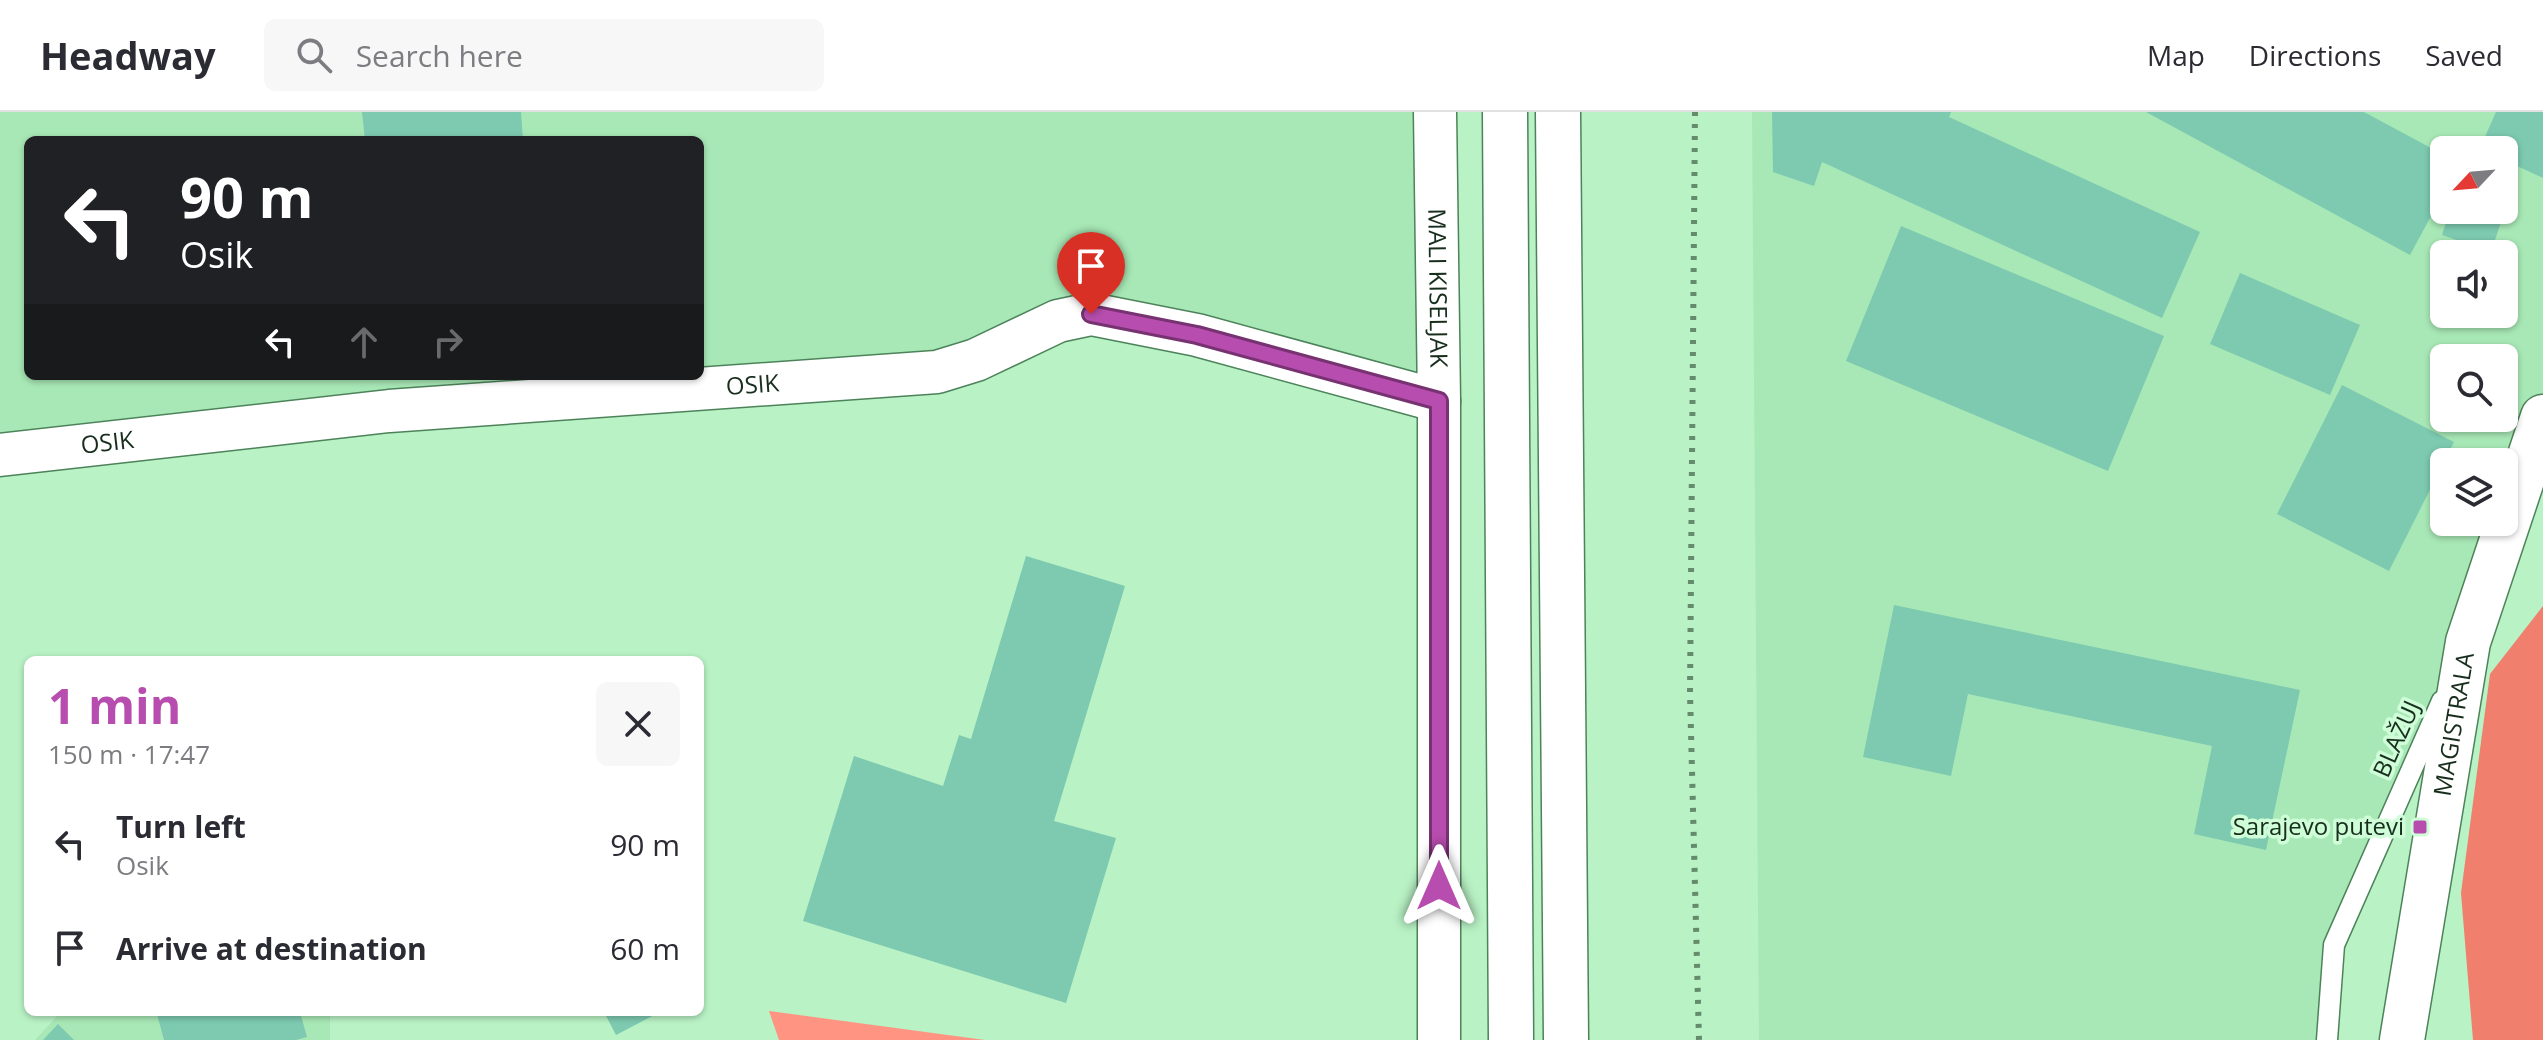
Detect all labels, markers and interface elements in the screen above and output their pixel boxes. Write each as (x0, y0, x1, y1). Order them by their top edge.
search box (264, 19, 824, 91)
text: Headway (40, 29, 216, 81)
icon: search (292, 33, 336, 77)
text: Search here (356, 35, 523, 76)
text: Map (2147, 36, 2205, 74)
text: Directions (2249, 36, 2381, 74)
text: Saved (2425, 36, 2503, 74)
north arrow (2430, 136, 2518, 224)
map controls (2430, 136, 2518, 536)
text: 90 m (180, 158, 314, 234)
icon: left (48, 168, 152, 272)
street label: MALI KISELJAK (1421, 208, 1457, 368)
text: Osik (180, 230, 253, 279)
pin (1057, 232, 1125, 314)
button: sound (2430, 240, 2518, 328)
icon: arrive (1069, 244, 1113, 288)
icon: left (258, 320, 302, 364)
icon: ahead (342, 320, 386, 364)
icon: right (426, 320, 470, 364)
button: search (2430, 344, 2518, 432)
street label: OSIK (725, 365, 781, 402)
street label: OSIK (79, 422, 136, 461)
button: layers (2430, 448, 2518, 536)
street label: MAGISTRALA (2425, 649, 2481, 798)
text: 1 min (48, 673, 181, 738)
button: close (596, 682, 680, 766)
street label: BLAŽUJ (2364, 695, 2427, 782)
text: 150 m · 17:47 (48, 736, 210, 772)
text: Turn left (116, 806, 246, 847)
place label: Sarajevo putevi (2233, 809, 2404, 842)
marker: Sarajevo putevi (2411, 818, 2429, 836)
icon: left (48, 822, 92, 866)
text: 90 m (610, 824, 680, 865)
position arrow (1397, 844, 1481, 928)
text: Osik (116, 847, 169, 883)
icon: arrive (48, 926, 92, 970)
text: Arrive at destination (116, 928, 427, 969)
text: 60 m (610, 928, 680, 969)

